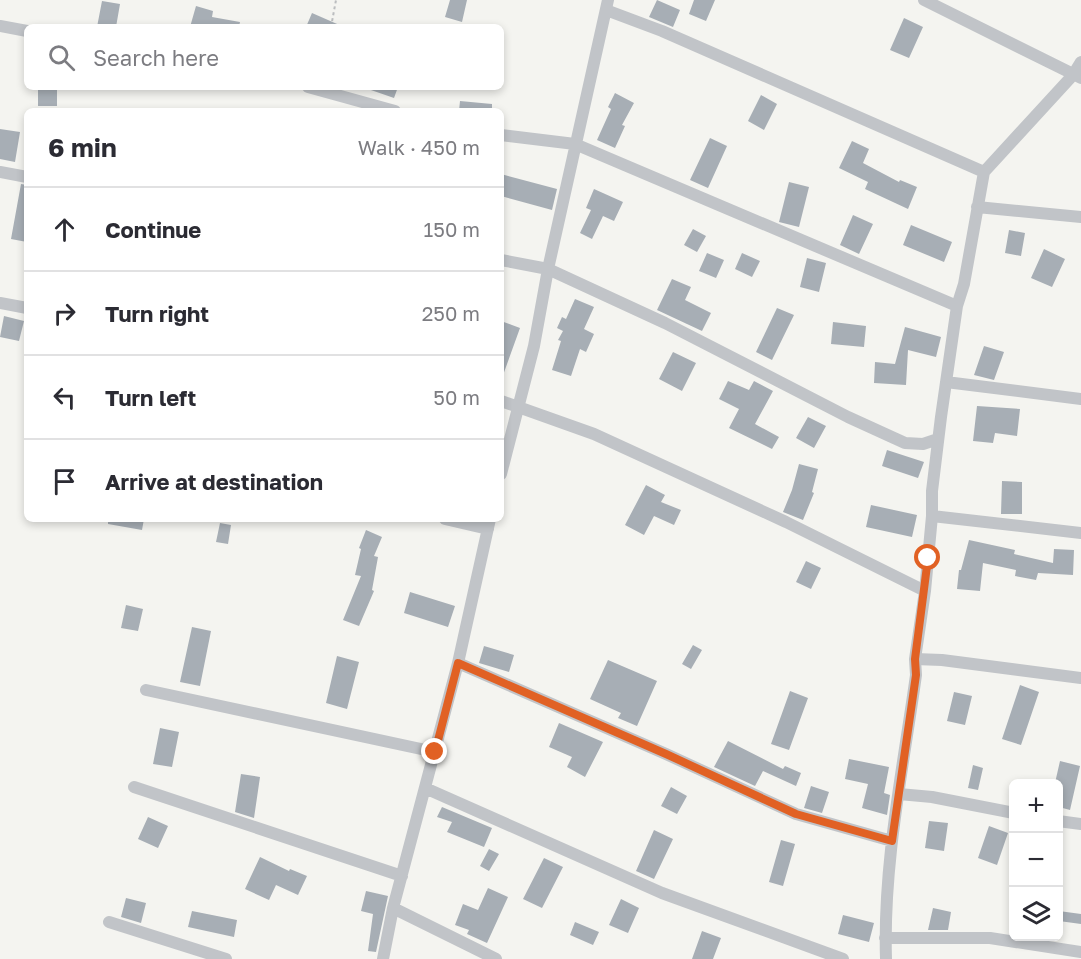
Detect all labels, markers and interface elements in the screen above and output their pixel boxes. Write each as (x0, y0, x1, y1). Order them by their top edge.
search box (24, 24, 504, 90)
icon: search (45, 41, 78, 74)
text: Search here (93, 44, 219, 71)
text: 6 min (48, 132, 117, 163)
text: Walk · 450 m (358, 135, 480, 159)
icon: ahead (48, 213, 81, 246)
text: Continue (105, 216, 201, 243)
text: 150 m (424, 217, 480, 241)
icon: right (48, 297, 81, 330)
text: Turn right (105, 300, 209, 327)
text: 250 m (422, 301, 480, 325)
icon: left (48, 381, 81, 414)
text: Turn left (105, 384, 196, 411)
text: 50 m (433, 385, 480, 409)
icon: arrive (48, 465, 81, 498)
text: Arrive at destination (105, 468, 323, 495)
route start (914, 544, 940, 570)
route end (421, 738, 447, 764)
map controls (1009, 779, 1063, 941)
button: + (1009, 779, 1063, 833)
button: − (1009, 833, 1063, 887)
button: layers (1009, 887, 1063, 941)

